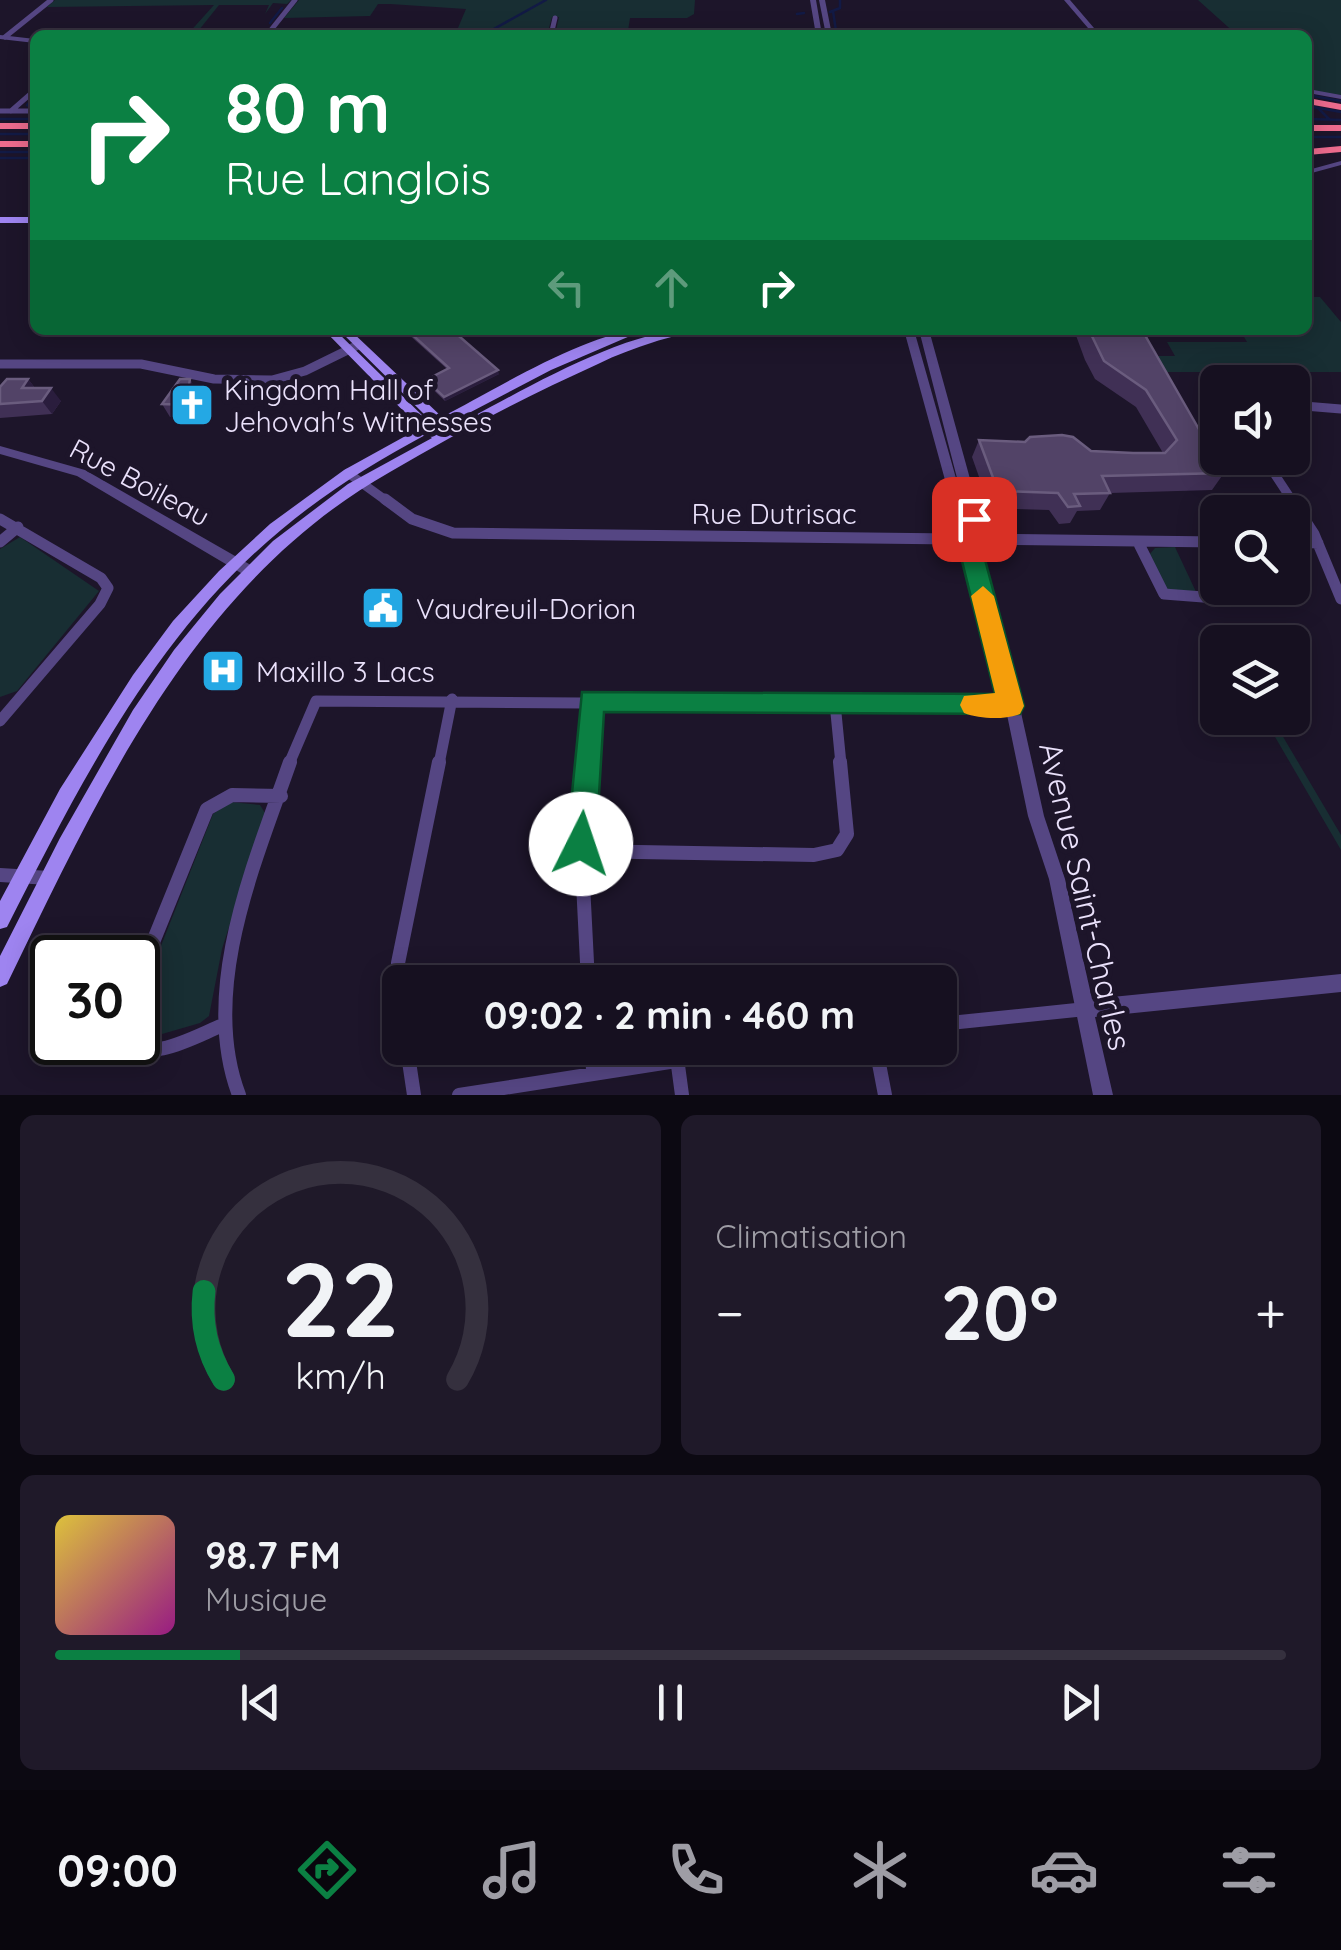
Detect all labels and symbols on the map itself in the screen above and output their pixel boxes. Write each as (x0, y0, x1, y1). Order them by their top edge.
place label: Kingdom Hall of Jehovah's Witnesses (224, 372, 492, 439)
church icon: Kingdom Hall of Jehovah's Witnesses (169, 382, 215, 428)
street label: Rue Boileau (64, 430, 216, 534)
pin (932, 477, 1017, 562)
street label: Rue Dutrisac (691, 496, 857, 531)
public building icon: Vaudreuil-Dorion (360, 585, 406, 631)
place label: Vaudreuil-Dorion (416, 591, 636, 626)
hospital icon: Maxillo 3 Lacs (200, 648, 246, 694)
place label: Maxillo 3 Lacs (256, 654, 435, 689)
street label: Avenue Saint-Charles (1031, 738, 1141, 1054)
position arrow (529, 792, 633, 896)
speed limit sign: 30 (30, 935, 160, 1065)

